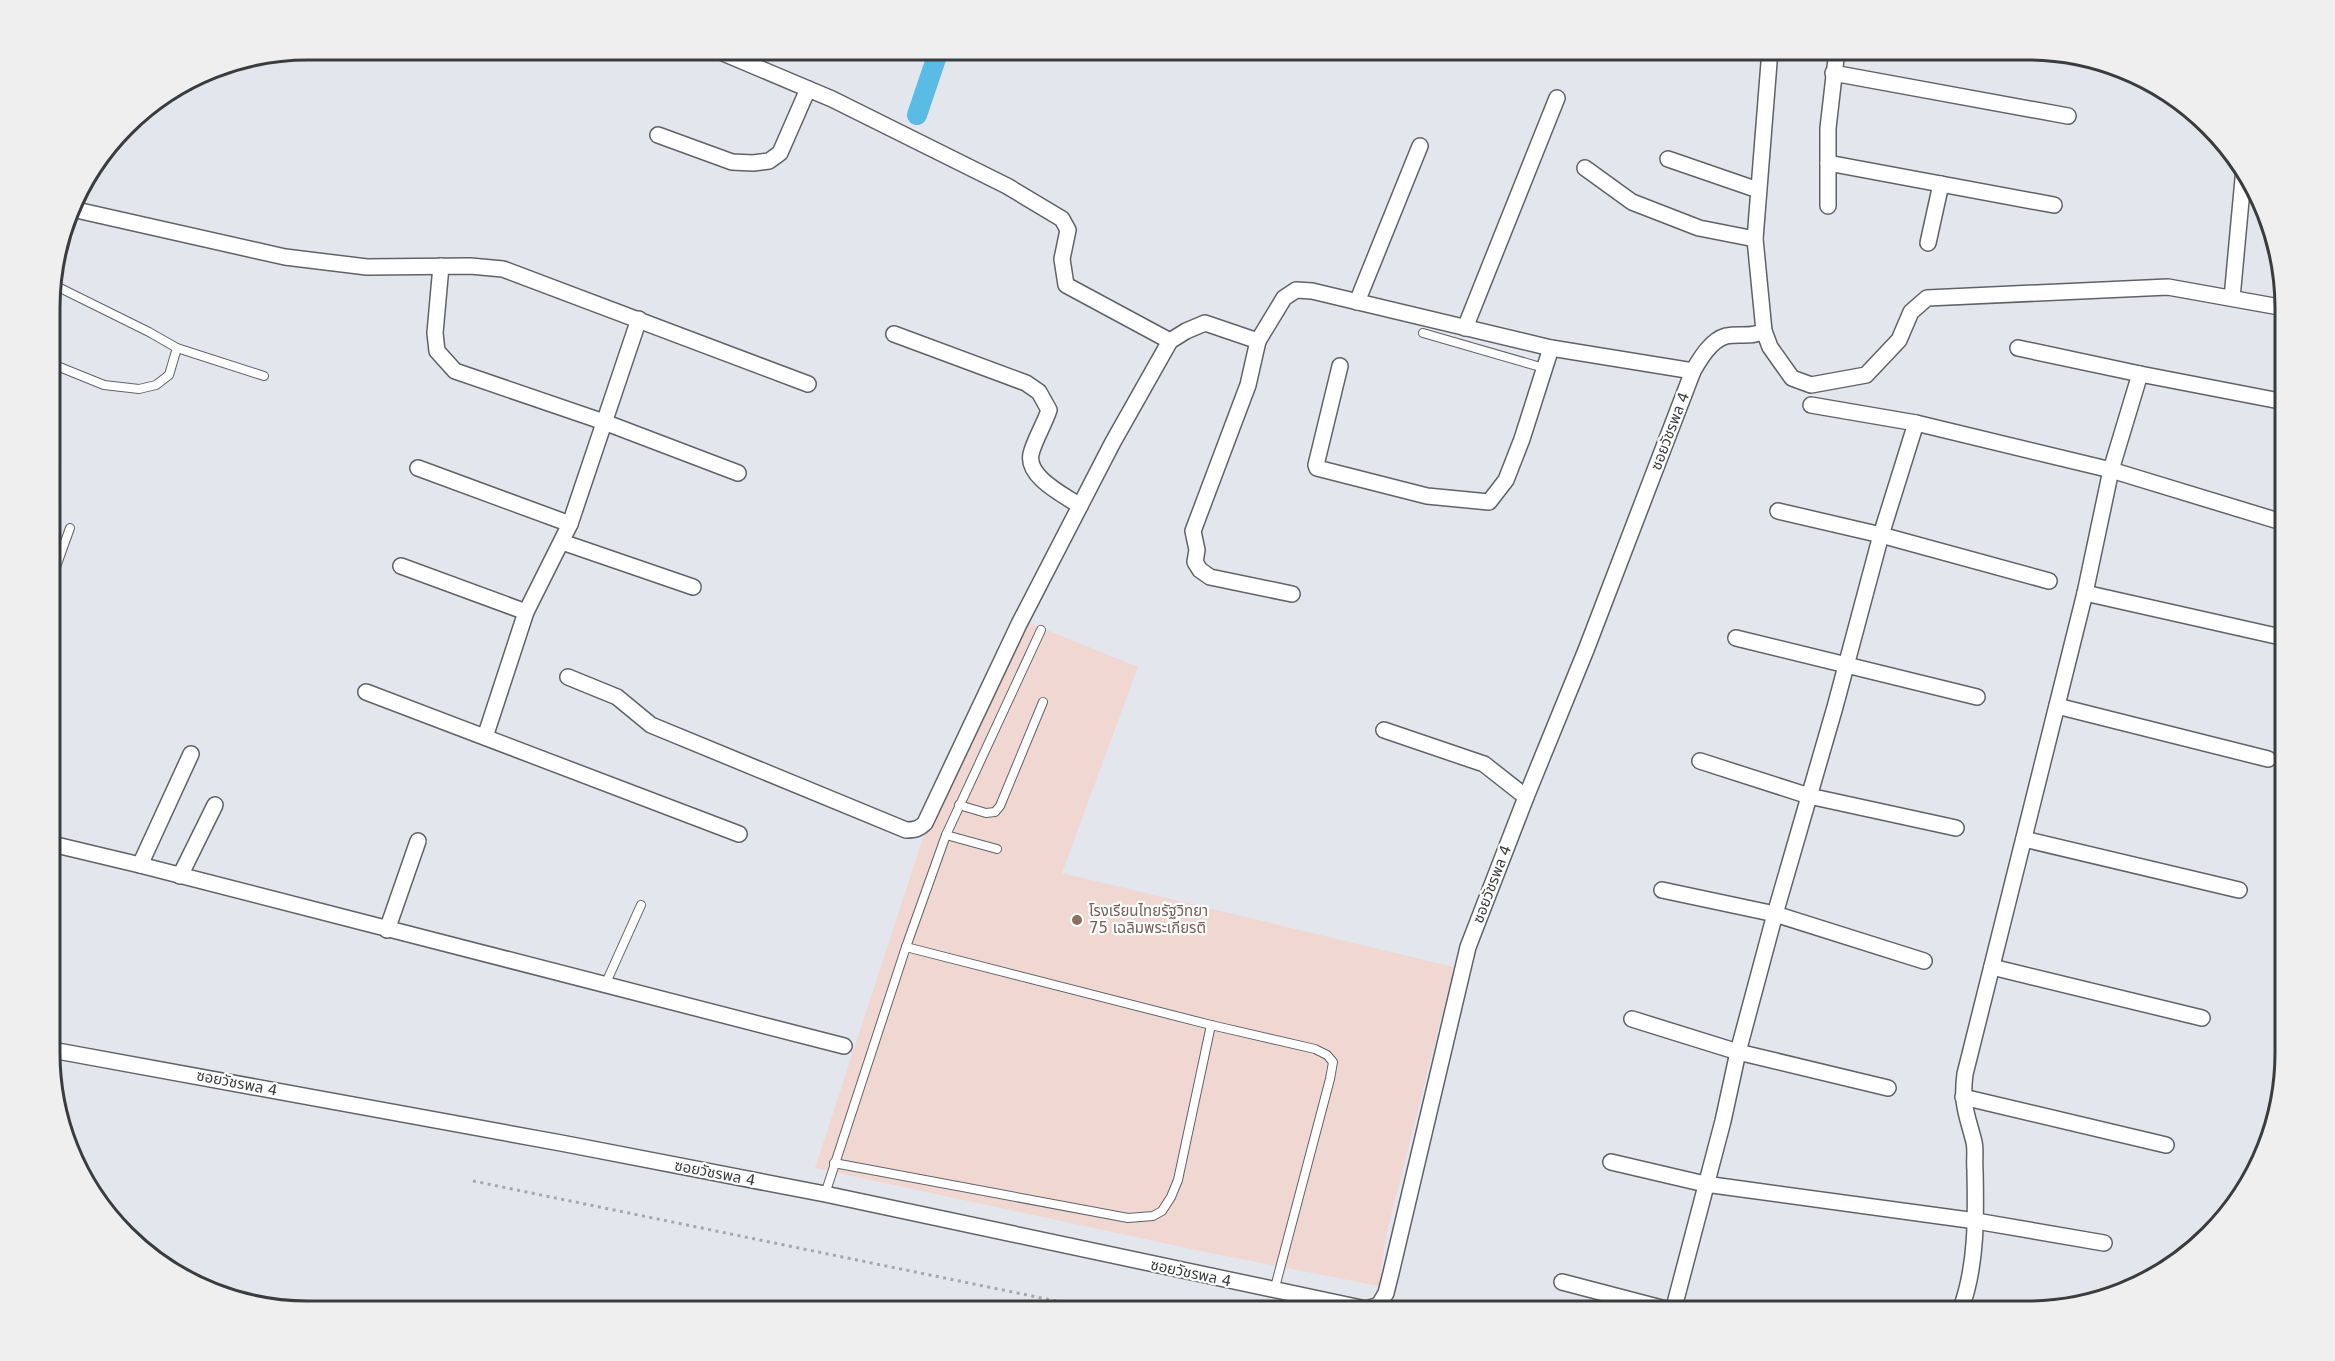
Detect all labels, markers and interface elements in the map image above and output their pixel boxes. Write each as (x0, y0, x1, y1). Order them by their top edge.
street label: ซอยวัชรพล 4 (1647, 389, 1693, 473)
street label: ซอยวัชรพล 4 (1469, 842, 1515, 926)
place label: โรงเรียนไทยรัฐวิทยา 75 เฉลิมพระเกียรติ (1089, 902, 1208, 937)
marker: โรงเรียนไทยรัฐวิทยา 75 เฉลิมพระเกียรติ (1070, 913, 1084, 927)
street label: ซอยวัชรพล 4 (195, 1066, 279, 1100)
street label: ซอยวัชรพล 4 (673, 1156, 757, 1190)
street label: ซอยวัชรพล 4 (1149, 1256, 1233, 1290)

